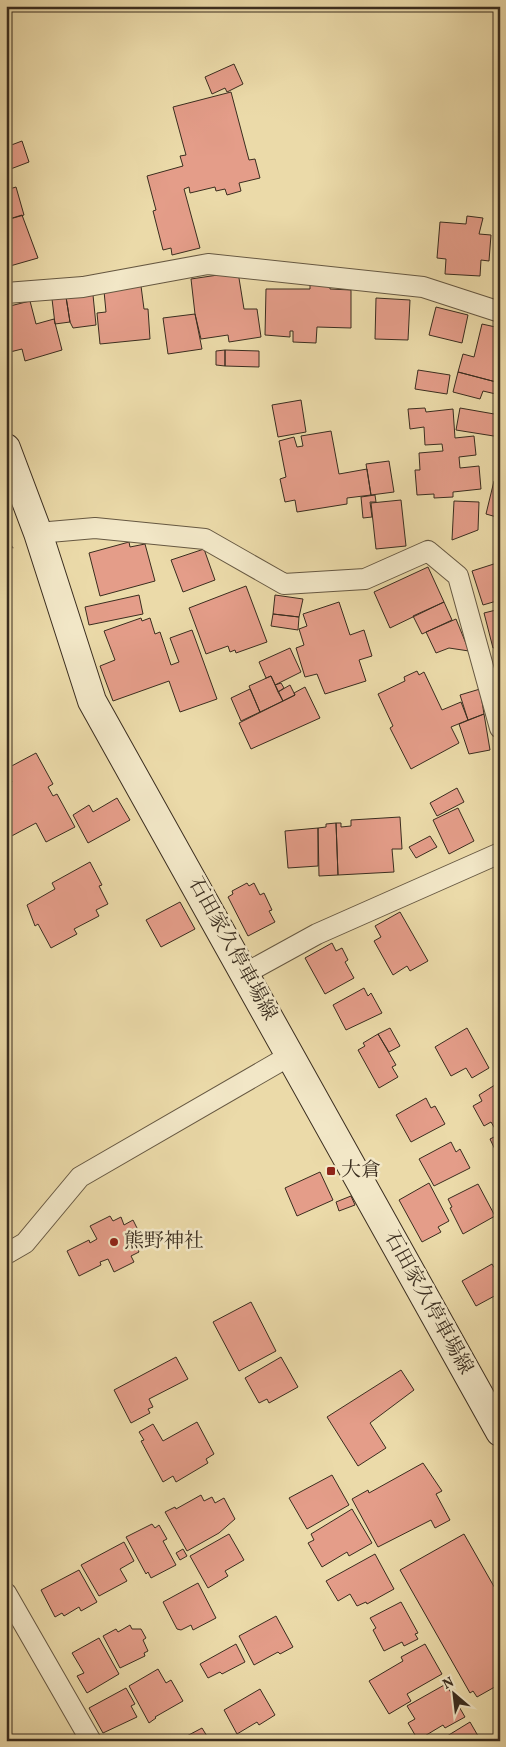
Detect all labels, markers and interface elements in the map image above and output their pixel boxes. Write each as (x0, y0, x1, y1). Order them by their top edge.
street label: 石田家久停車場線 (181, 872, 283, 1026)
place label: 大倉 (341, 1157, 381, 1185)
marker: 大倉 (325, 1165, 337, 1177)
street label: 石田家久停車場線 (377, 1226, 479, 1380)
place label: 熊野神社 (124, 1228, 204, 1256)
marker: 熊野神社 (108, 1236, 120, 1248)
north arrow (428, 1670, 478, 1720)
text: N (440, 1673, 458, 1695)

